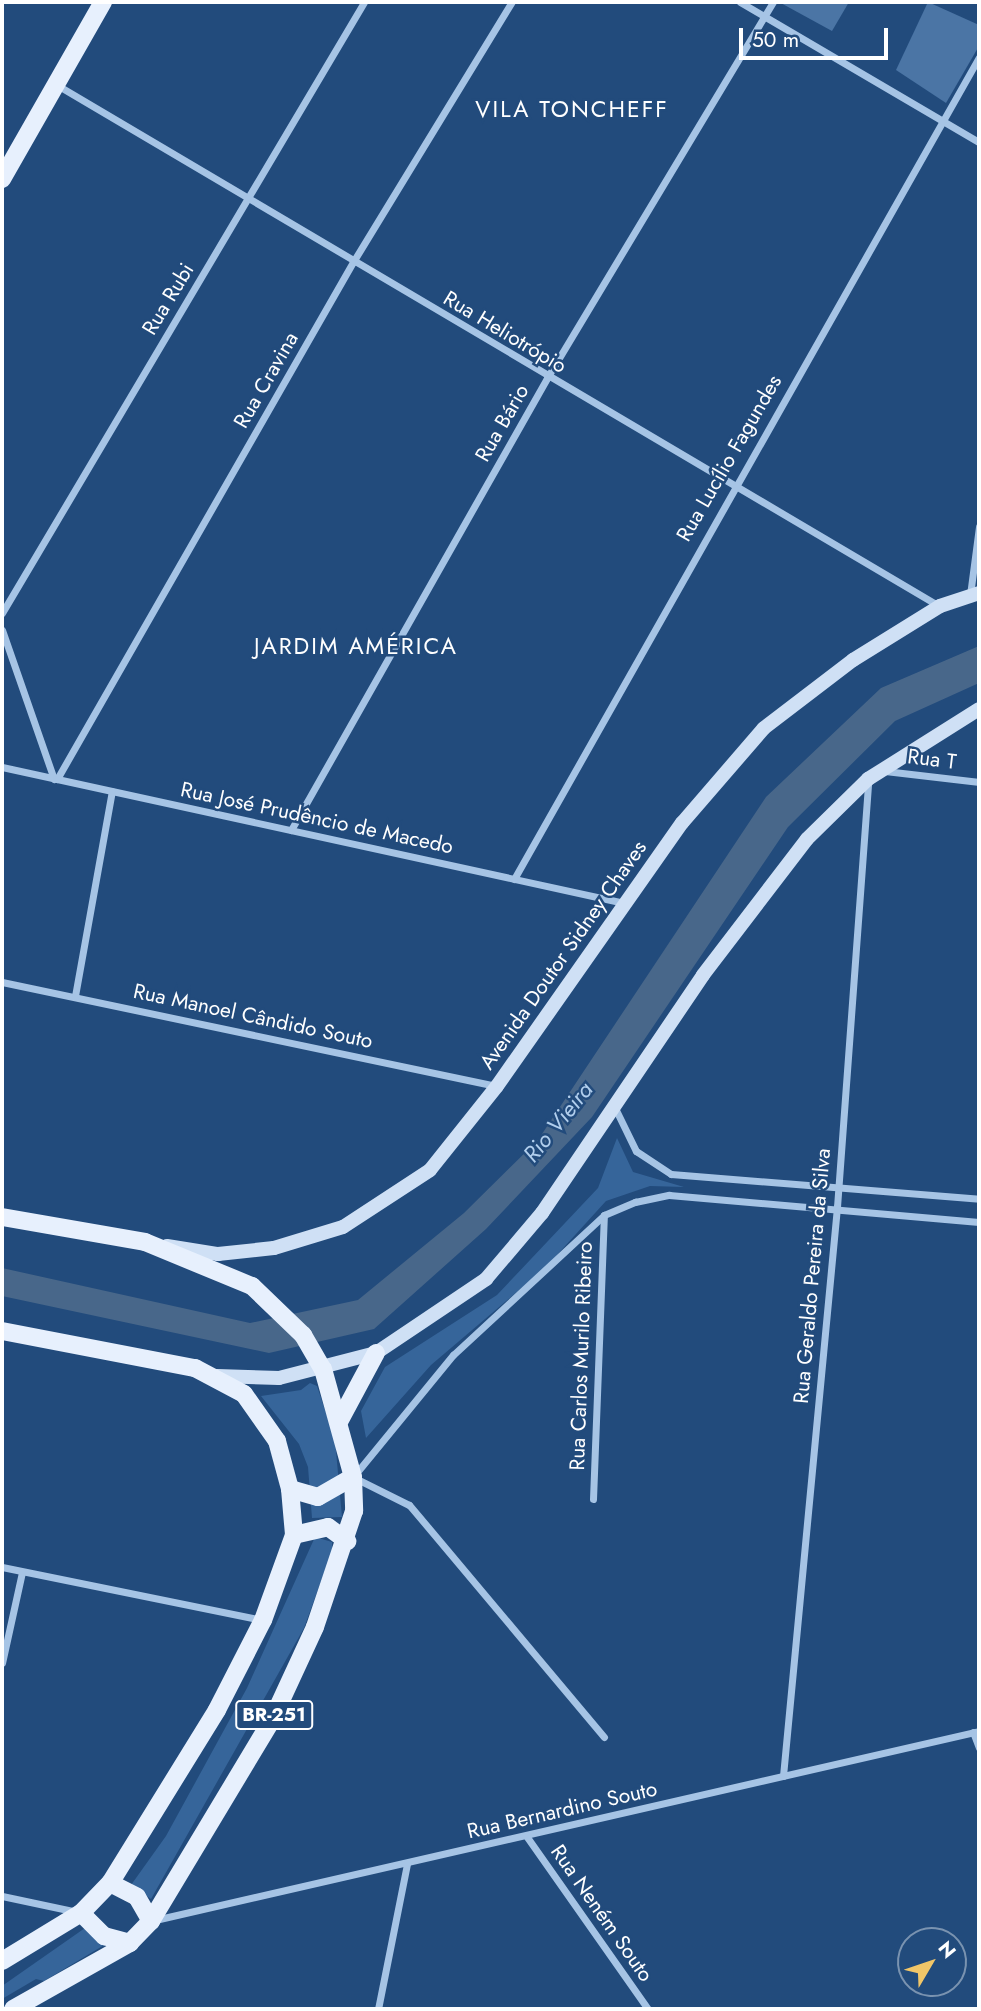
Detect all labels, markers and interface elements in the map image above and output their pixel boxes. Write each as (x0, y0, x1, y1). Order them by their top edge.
scale bar (743, 14, 892, 58)
text: 50 m (752, 25, 799, 55)
district label: VILA TONCHEFF (477, 95, 667, 123)
street label: Rua Rubi (137, 258, 199, 340)
street label: Rua Heliotrópio (439, 285, 571, 379)
street label: Rua Cravina (228, 328, 304, 432)
street label: Rua Lucílio Fagundes (671, 370, 787, 546)
street label: Rua Bário (470, 380, 534, 466)
district label: JARDIM AMÉRICA (256, 632, 456, 660)
street label: Rua T (906, 744, 958, 774)
street label: Rua José Prudêncio de Macedo (178, 777, 456, 859)
street label: Avenida Doutor Sidney Chaves (474, 836, 652, 1074)
street label: Rua Manoel Cândido Souto (131, 978, 375, 1054)
water label: Rio Vieira (517, 1076, 599, 1168)
street label: Rua Geraldo Pereira da Silva (788, 1147, 836, 1405)
street label: Rua Carlos Murilo Ribeiro (564, 1241, 598, 1471)
road number: BR-251 (234, 1700, 314, 1730)
street label: Rua Bernardino Souto (465, 1776, 659, 1844)
street label: Rua Neném Souto (545, 1840, 659, 1986)
north arrow (897, 1927, 967, 1997)
text: N (932, 1935, 962, 1964)

